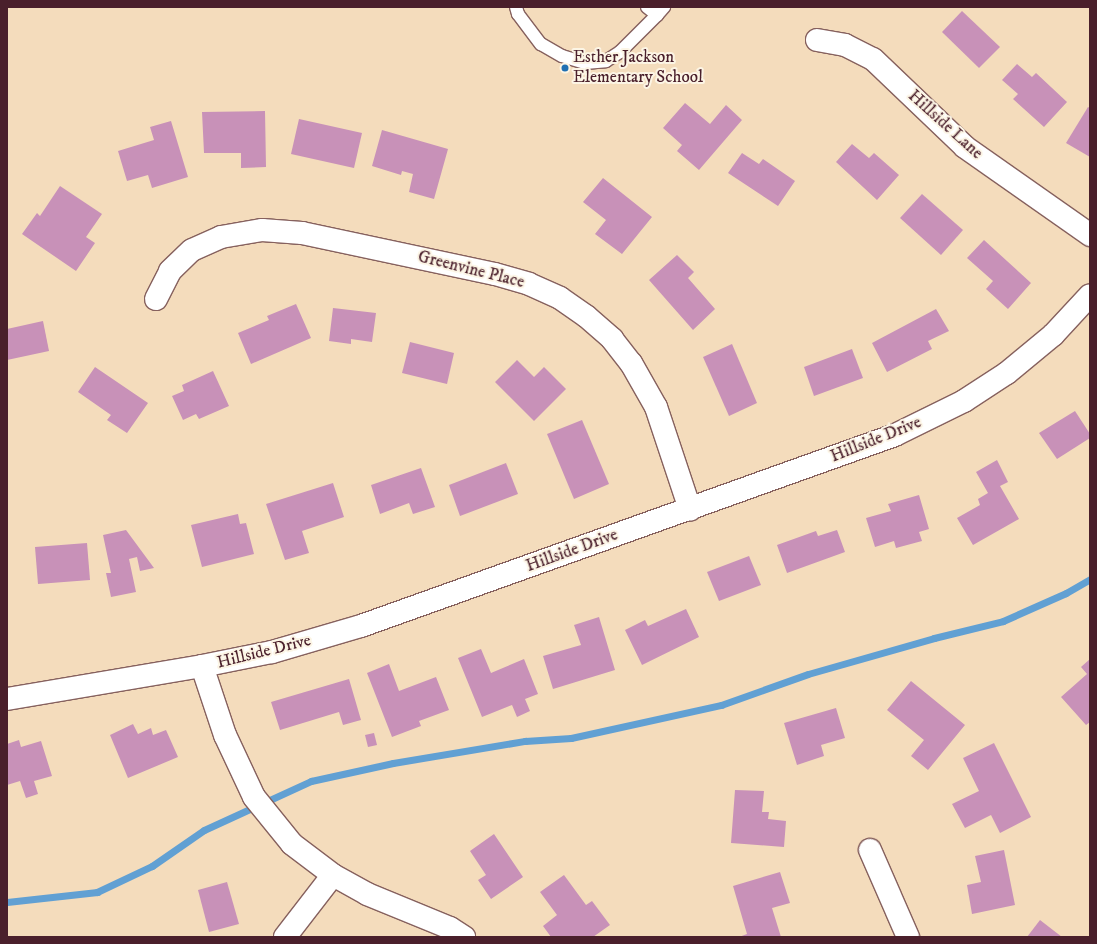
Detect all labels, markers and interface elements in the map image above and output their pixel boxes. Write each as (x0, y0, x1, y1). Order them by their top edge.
place label: Esther Jackson Elementary School (573, 48, 703, 88)
marker: Esther Jackson Elementary School (560, 63, 570, 73)
street label: Hillside Lane (903, 86, 987, 164)
street label: Greenvine Place (416, 247, 526, 293)
street label: Hillside Drive (828, 413, 924, 467)
street label: Hillside Drive (523, 525, 621, 577)
street label: Hillside Drive (215, 630, 313, 674)

